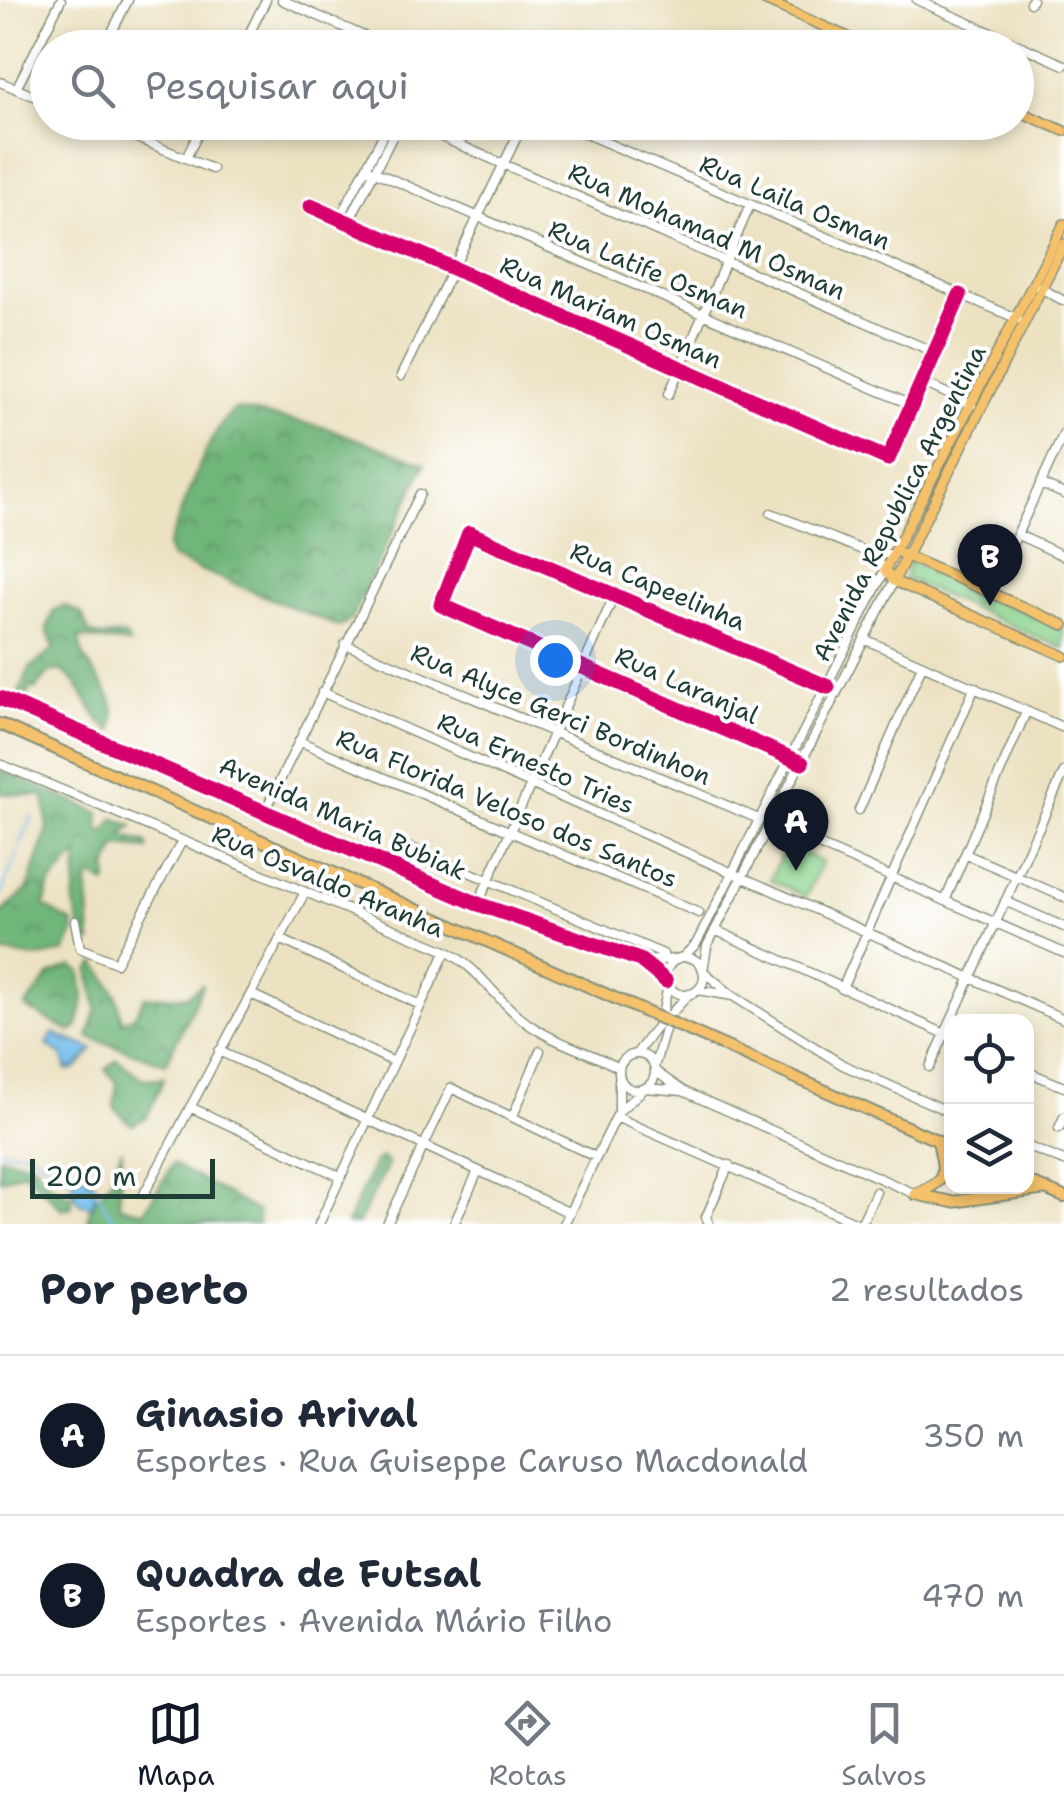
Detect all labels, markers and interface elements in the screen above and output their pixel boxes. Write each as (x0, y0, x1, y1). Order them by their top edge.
search box (30, 30, 1034, 140)
icon: search (65, 58, 120, 113)
text: Pesquisar aqui (145, 60, 409, 111)
street label: Rua Laila Osman (694, 146, 896, 258)
street label: Rua Mohamad M Osman (563, 154, 851, 308)
street label: Rua Latife Osman (543, 212, 753, 326)
street label: Rua Mariam Osman (495, 248, 727, 376)
street label: Avenida Republica Argentina (804, 339, 994, 667)
pin: B (958, 524, 1022, 606)
street label: Rua Capeelinha (565, 534, 751, 638)
street label: Rua Alyce Gerci Bordinhon (406, 635, 716, 793)
your location (530, 635, 581, 686)
street label: Rua Laranjal (610, 638, 765, 732)
street label: Rua Ernesto Tries (432, 704, 640, 822)
street label: Rua Florida Veloso dos Santos (331, 721, 683, 895)
street label: Avenida Maria Bubiak (214, 748, 472, 888)
pin: A (764, 788, 828, 871)
street label: Rua Osvaldo Aranha (207, 817, 450, 945)
map controls (944, 1014, 1034, 1194)
button: locate (944, 1014, 1034, 1104)
button: layers (944, 1104, 1034, 1194)
scale bar (30, 1154, 215, 1198)
text: 200 m (45, 1157, 136, 1195)
text: Por perto (40, 1261, 249, 1317)
text: 2 resultados (829, 1268, 1024, 1311)
text: Ginasio Arival (135, 1388, 418, 1439)
text: A (60, 1414, 85, 1457)
text: 350 m (922, 1414, 1024, 1457)
text: Esportes · Rua Guiseppe Caruso Macdonald (135, 1439, 808, 1482)
text: Quadra de Futsal (135, 1548, 482, 1599)
text: B (63, 1574, 82, 1617)
text: 470 m (921, 1574, 1024, 1617)
text: Esportes · Avenida Mário Filho (135, 1599, 612, 1642)
tab: Mapa (137, 1696, 215, 1794)
tab: Rotas (489, 1696, 567, 1794)
tab: Salvos (841, 1696, 927, 1794)

